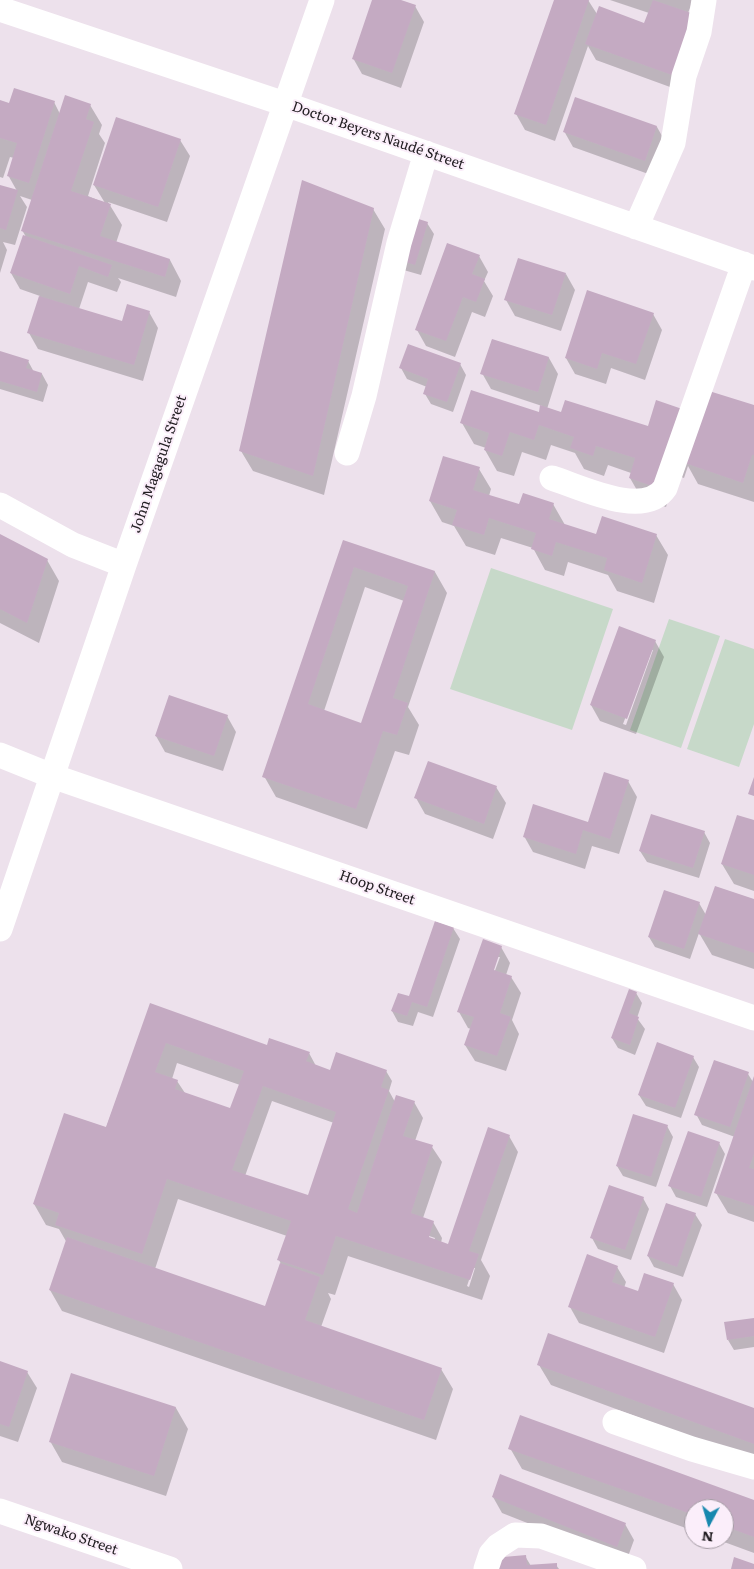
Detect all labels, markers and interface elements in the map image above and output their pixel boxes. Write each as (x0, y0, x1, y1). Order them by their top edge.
street label: Doctor Beyers Naudé Street (289, 99, 467, 173)
street label: John Magagula Street (127, 393, 191, 535)
street label: Hoop Street (337, 867, 417, 909)
north arrow (684, 1499, 734, 1549)
street label: Ngwako Street (22, 1511, 120, 1559)
text: N (701, 1527, 714, 1548)

